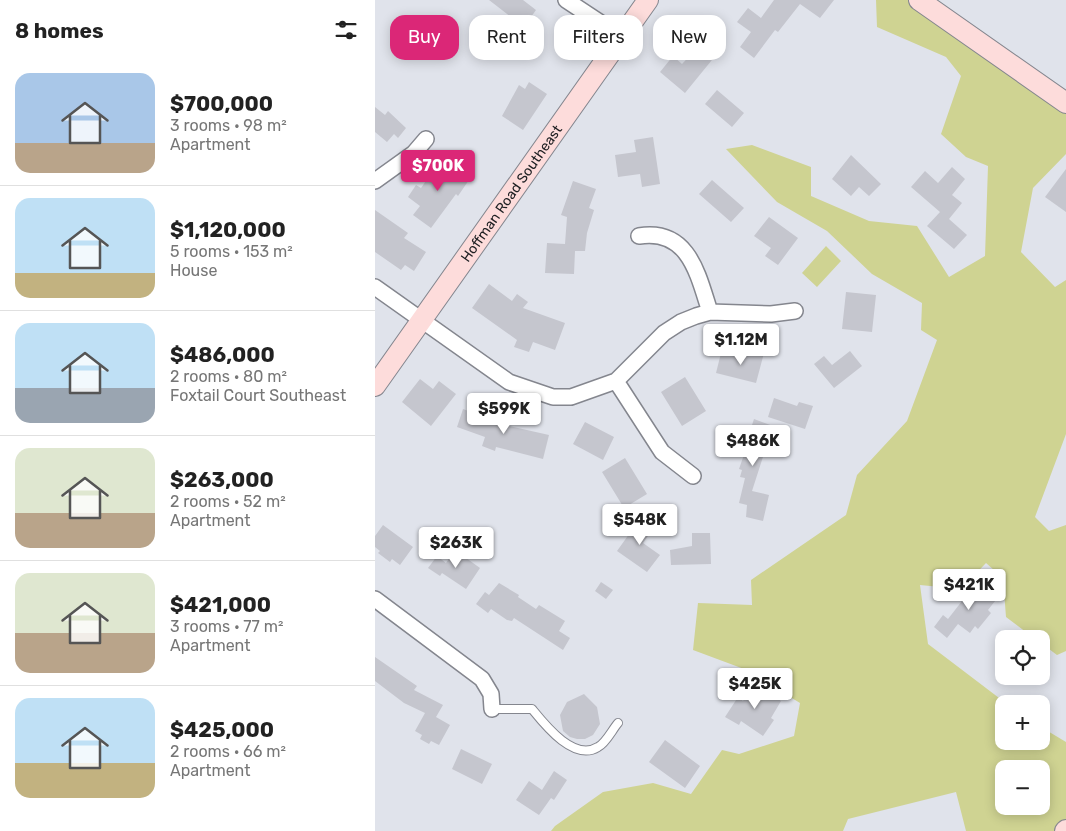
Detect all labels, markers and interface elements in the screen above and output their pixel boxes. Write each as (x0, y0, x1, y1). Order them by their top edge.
chip: Buy (390, 15, 459, 60)
chip: Rent (469, 15, 544, 60)
chip: Filters (554, 15, 643, 60)
chip: New (653, 15, 726, 60)
icon: filters (332, 16, 360, 44)
text: 8 homes (15, 18, 104, 43)
text: $700,000 (170, 91, 273, 116)
icon: home (55, 93, 115, 153)
text: 3 rooms · 98 m² (170, 116, 287, 135)
street label: Hoffman Road Southeast (457, 121, 566, 265)
text: Apartment (170, 135, 250, 154)
pin: $700K (403, 150, 473, 192)
text: $700K (412, 156, 464, 175)
text: $1,120,000 (170, 217, 286, 242)
icon: home (55, 218, 115, 278)
text: 5 rooms · 153 m² (170, 242, 293, 261)
text: House (170, 261, 217, 280)
pin: $1.12M (700, 324, 782, 366)
text: $1.12M (714, 330, 768, 349)
text: $486,000 (170, 342, 275, 367)
icon: home (55, 343, 115, 403)
text: 2 rooms · 80 m² (170, 367, 287, 386)
text: Foxtail Court Southeast (170, 386, 346, 405)
pin: $599K (469, 392, 539, 435)
text: $599K (478, 399, 530, 418)
pin: $486K (718, 424, 788, 467)
text: $486K (726, 431, 780, 450)
text: $263,000 (170, 467, 274, 492)
icon: home (55, 468, 115, 528)
text: 2 rooms · 52 m² (170, 492, 286, 511)
pin: $548K (605, 504, 675, 546)
text: $548K (613, 510, 667, 529)
text: Apartment (170, 511, 250, 530)
pin: $263K (421, 526, 491, 569)
text: $263K (430, 533, 482, 552)
pin: $421K (934, 568, 1004, 611)
text: $421K (944, 575, 994, 594)
text: $421,000 (170, 592, 271, 617)
icon: home (55, 593, 115, 653)
text: 3 rooms · 77 m² (170, 617, 283, 636)
map controls (995, 630, 1050, 815)
button: locate (995, 630, 1050, 685)
text: Apartment (170, 636, 250, 655)
pin: $425K (720, 668, 790, 710)
text: $425K (729, 674, 781, 693)
button: + (995, 695, 1050, 750)
text: $425,000 (170, 717, 274, 742)
icon: home (55, 718, 115, 778)
text: 2 rooms · 66 m² (170, 742, 286, 761)
button: − (995, 760, 1050, 815)
text: Apartment (170, 761, 250, 780)

